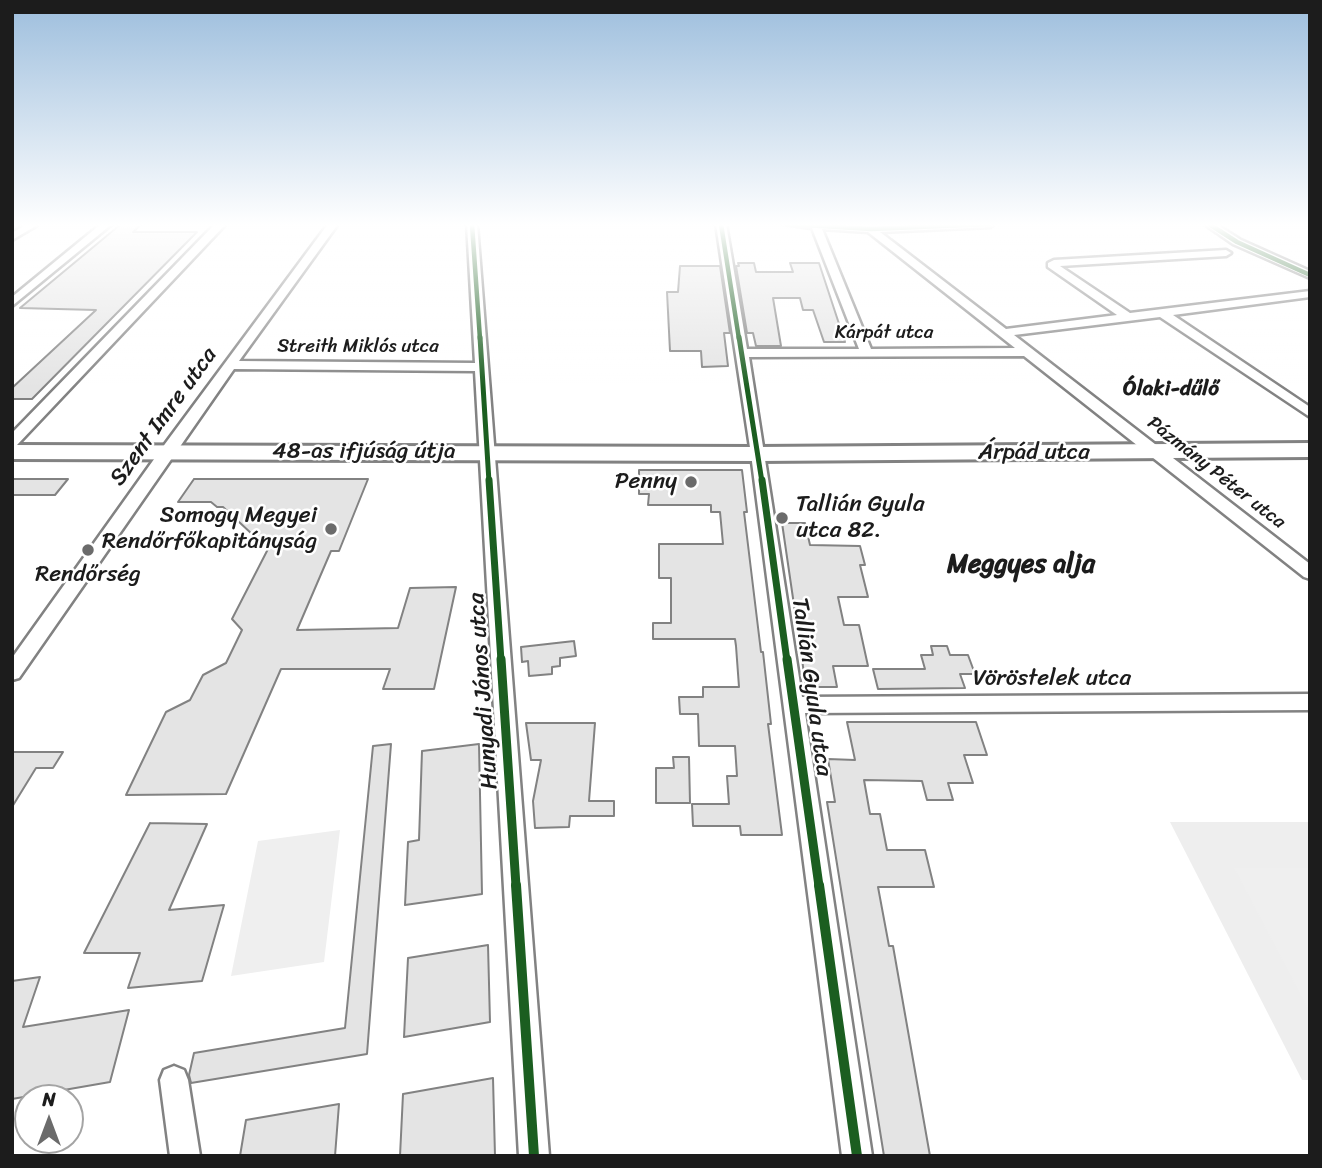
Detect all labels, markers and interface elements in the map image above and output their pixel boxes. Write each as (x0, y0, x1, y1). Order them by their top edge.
street label: Kárpát utca (835, 322, 933, 344)
street label: Streith Miklós utca (277, 336, 439, 358)
street label: Szent Imre utca (105, 342, 223, 492)
district label: Ólaki-dűlő (1123, 377, 1219, 403)
street label: Pázmány Péter utca (1142, 412, 1290, 534)
street label: 48-as ifjúság útja (272, 438, 456, 466)
street label: Árpád utca (978, 439, 1090, 467)
place label: Penny (615, 468, 677, 496)
marker: Penny (683, 474, 699, 490)
place label: Tallián Gyula utca 82. (796, 491, 924, 545)
place label: Somogy Megyei Rendőrfőkapitányság (102, 502, 317, 556)
marker: Tallián Gyula utca 82. (774, 510, 790, 526)
marker: Somogy Megyei Rendőrfőkapitányság (323, 521, 339, 537)
marker: Rendőrség (80, 542, 96, 558)
district label: Meggyes alja (947, 549, 1095, 581)
place label: Rendőrség (35, 561, 141, 589)
street label: Hunyadi János utca (463, 592, 505, 790)
street label: Tallián Gyula utca (785, 596, 837, 778)
street label: Vöröstelek utca (973, 665, 1131, 693)
text: N (42, 1083, 56, 1116)
north arrow (14, 1084, 84, 1154)

